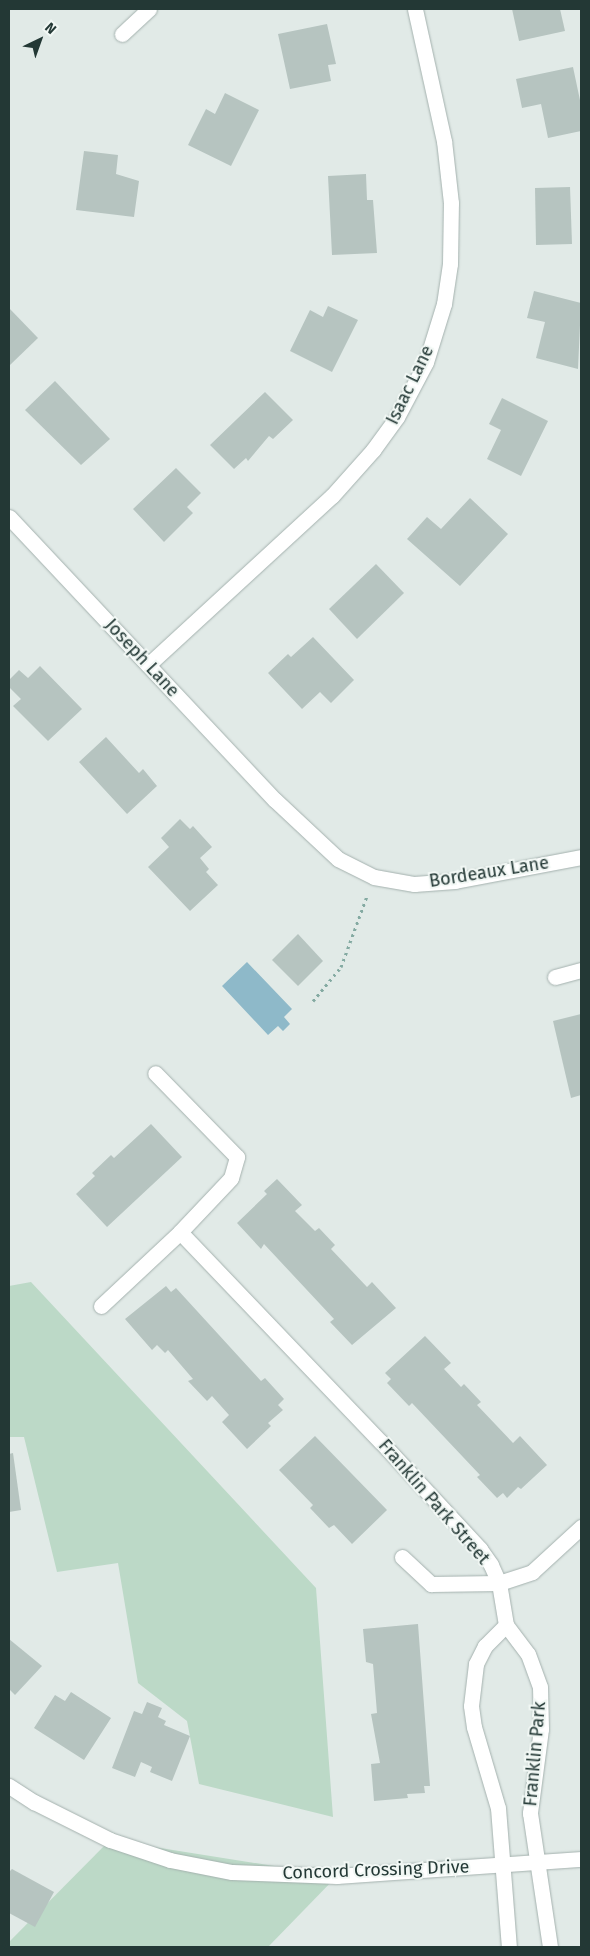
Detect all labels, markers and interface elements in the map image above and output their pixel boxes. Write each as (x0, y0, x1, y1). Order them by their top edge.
north arrow (15, 15, 65, 65)
text: N (41, 19, 60, 38)
street label: Isaac Lane (382, 342, 438, 428)
street label: Joseph Lane (100, 614, 184, 702)
street label: Bordeaux Lane (428, 852, 550, 892)
street label: Franklin Park Street (374, 1435, 494, 1569)
street label: Franklin Park (520, 1701, 550, 1807)
street label: Concord Crossing Drive (282, 1856, 470, 1884)

